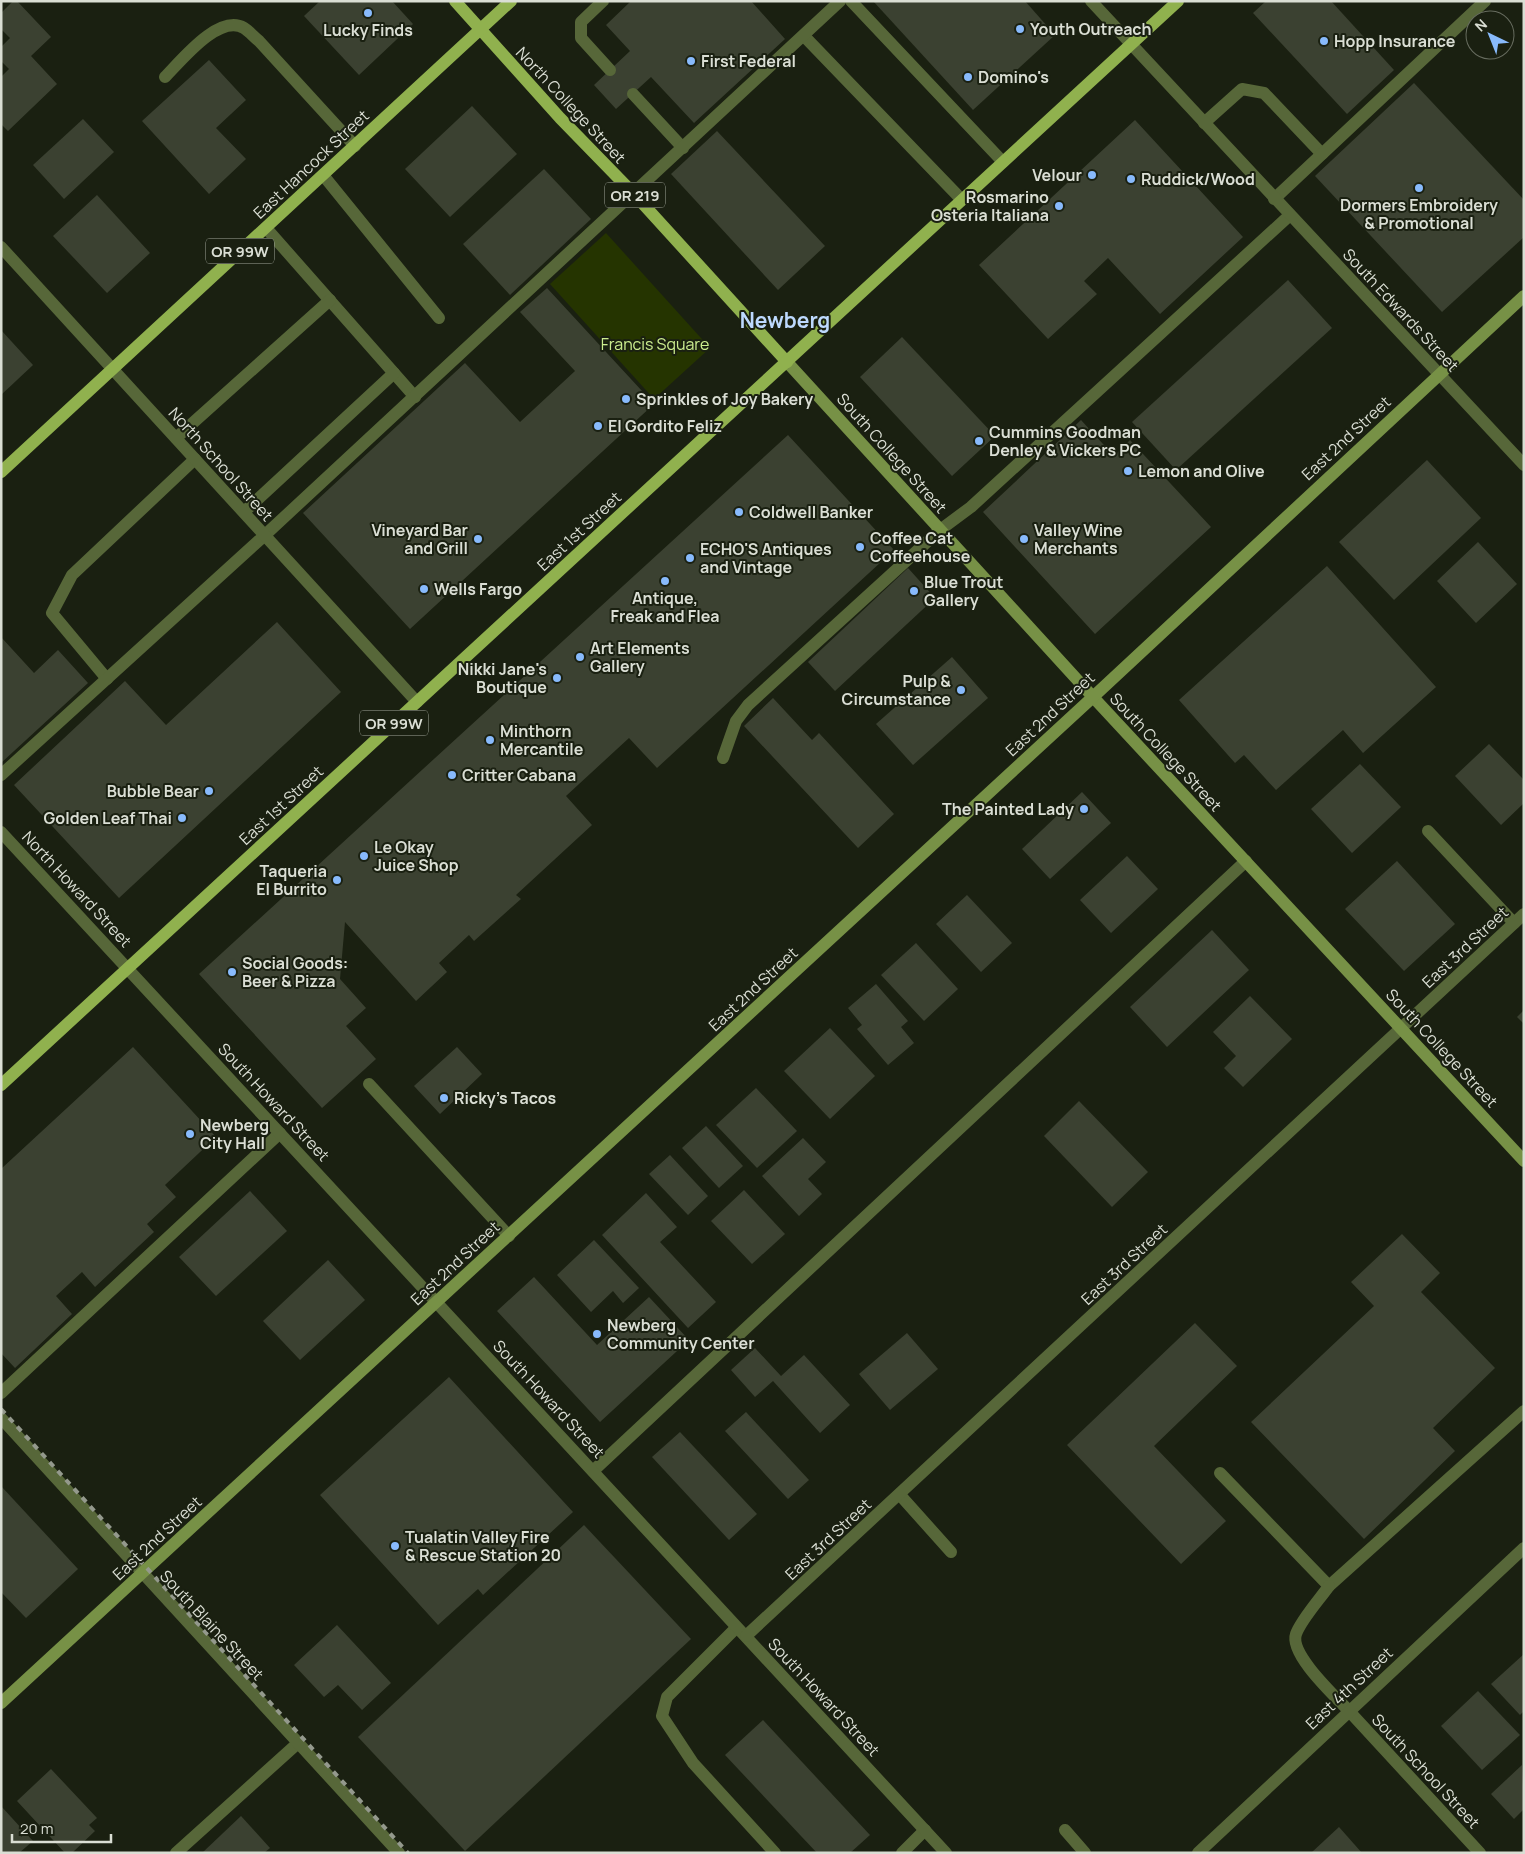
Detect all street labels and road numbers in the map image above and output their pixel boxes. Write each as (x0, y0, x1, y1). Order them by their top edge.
street label: North College Street (511, 42, 631, 168)
street label: East Hancock Street (249, 105, 373, 223)
road number: OR 219 (605, 182, 665, 208)
road number: OR 99W (206, 238, 274, 264)
street label: South Edwards Street (1338, 244, 1464, 376)
street label: South College Street (832, 388, 952, 518)
street label: East 2nd Street (1297, 391, 1395, 485)
street label: North School Street (164, 402, 278, 526)
street label: East 1st Street (532, 486, 626, 576)
street label: East 2nd Street (1001, 667, 1099, 761)
street label: South College Street (1105, 688, 1227, 816)
road number: OR 99W (360, 710, 428, 736)
street label: East 1st Street (234, 760, 328, 850)
street label: North Howard Street (17, 826, 137, 952)
street label: East 3rd Street (1417, 901, 1513, 993)
street label: East 2nd Street (704, 942, 802, 1036)
street label: South College Street (1381, 984, 1503, 1112)
street label: South Howard Street (213, 1038, 335, 1166)
street label: East 2nd Street (406, 1216, 504, 1310)
street label: East 3rd Street (1076, 1218, 1172, 1310)
street label: South Howard Street (488, 1335, 610, 1463)
street label: East 2nd Street (108, 1491, 206, 1585)
street label: East 3rd Street (780, 1493, 876, 1585)
street label: South Blaine Street (155, 1565, 269, 1685)
street label: South Howard Street (763, 1633, 885, 1761)
street label: East 4th Street (1301, 1642, 1397, 1734)
street label: South School Street (1367, 1709, 1485, 1833)

